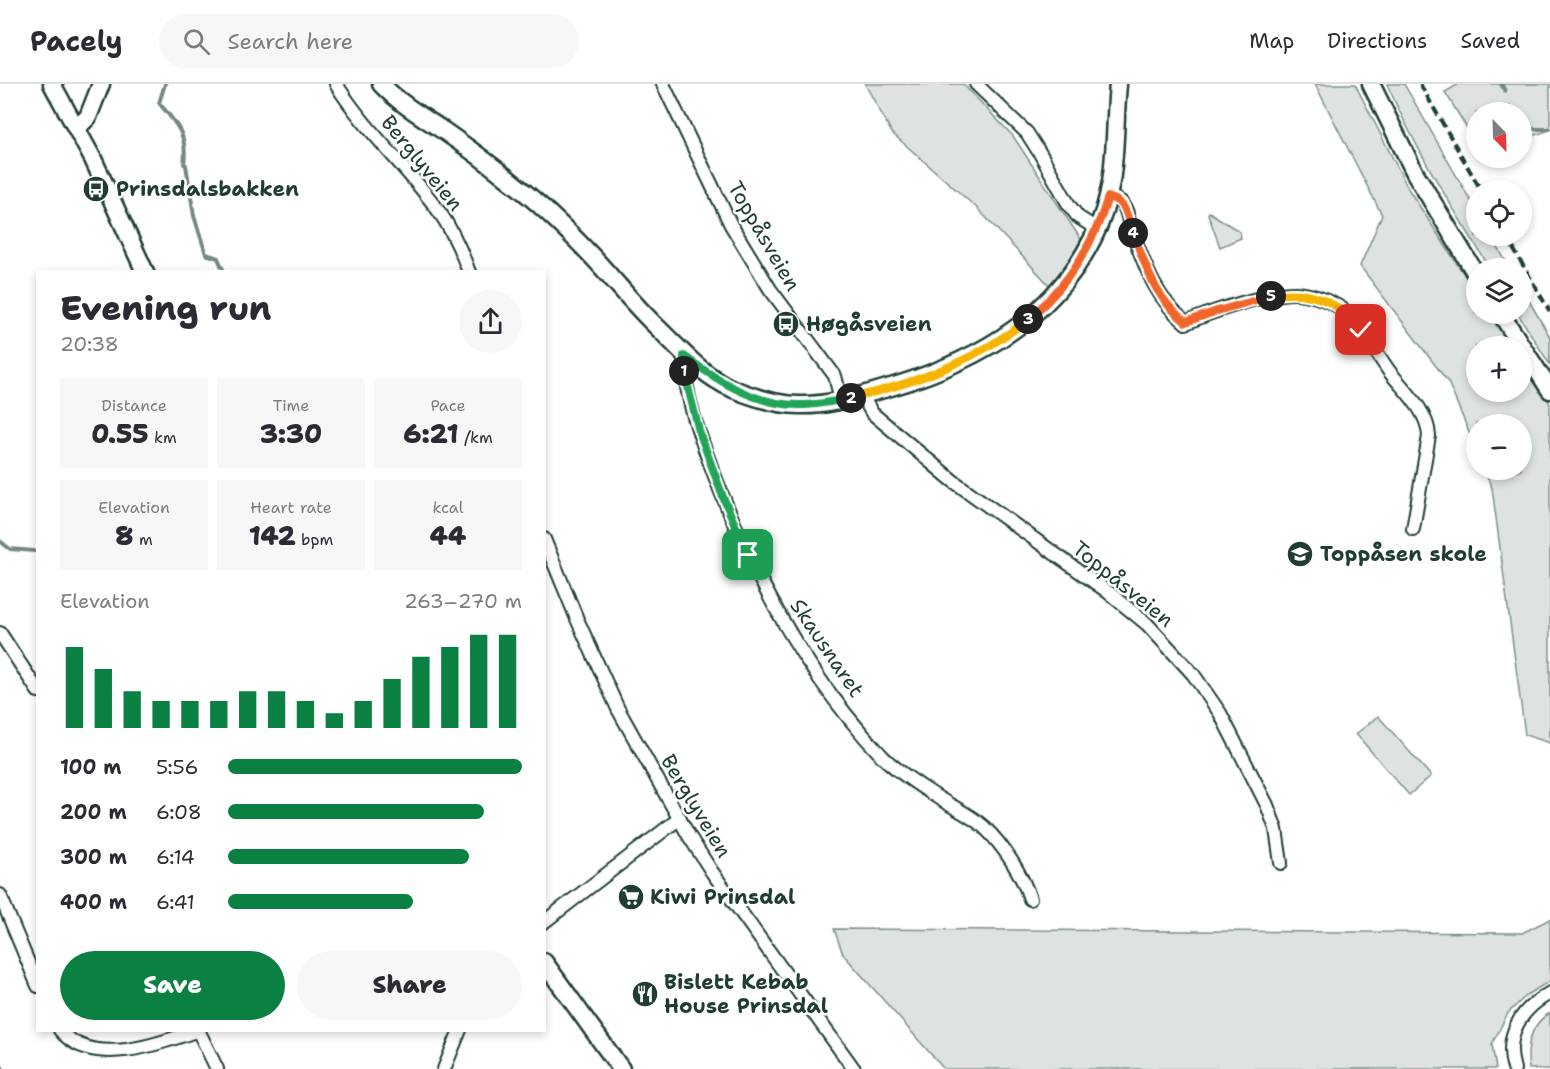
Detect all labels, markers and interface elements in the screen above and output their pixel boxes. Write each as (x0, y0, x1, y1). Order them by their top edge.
search box (159, 14, 579, 68)
text: Pacely (30, 22, 123, 60)
icon: search (180, 25, 213, 58)
text: Search here (228, 27, 353, 56)
text: Map (1249, 27, 1294, 55)
text: Directions (1327, 27, 1427, 55)
text: Saved (1460, 27, 1520, 55)
north arrow (1466, 102, 1532, 168)
map controls (1466, 102, 1532, 480)
street label: Berglyveien (375, 109, 469, 217)
bus stop icon: Prinsdalsbakken (81, 174, 111, 204)
place label: Prinsdalsbakken (116, 175, 299, 203)
street label: Toppåsveien (721, 176, 807, 296)
button: locate (1466, 180, 1532, 246)
pin: 4 (1118, 218, 1148, 248)
text: 4 (1127, 222, 1139, 243)
button: layers (1466, 258, 1532, 324)
pin: 5 (1256, 281, 1286, 311)
text: 5 (1266, 285, 1276, 306)
text: Evening run (60, 286, 271, 331)
button: share (459, 290, 522, 353)
pin: 3 (1013, 304, 1043, 334)
pin (1335, 304, 1386, 355)
text: 3 (1022, 308, 1034, 329)
bus stop icon: Høgåsveien (771, 309, 801, 339)
place label: Høgåsveien (806, 310, 932, 338)
icon: check (1344, 313, 1377, 346)
text: 20:38 (60, 331, 119, 357)
button: + (1466, 336, 1532, 402)
pin: 1 (669, 356, 699, 386)
text: 1 (680, 360, 688, 381)
pin: 2 (836, 383, 866, 413)
text: 2 (845, 387, 857, 408)
text: Distance (101, 395, 167, 416)
text: Time (273, 395, 309, 416)
text: Pace (430, 395, 466, 416)
button: − (1466, 414, 1532, 480)
text: 0.55 (91, 416, 149, 451)
text: 3:30 (260, 416, 322, 451)
text: 6:21 (403, 416, 459, 451)
text: km (149, 427, 177, 448)
text: /km (459, 427, 493, 448)
text: Elevation (98, 497, 170, 518)
text: Heart rate (250, 497, 332, 518)
text: kcal (432, 497, 464, 518)
text: 8 (115, 518, 133, 553)
text: 142 (249, 518, 296, 553)
text: 44 (430, 518, 466, 553)
text: m (133, 529, 153, 550)
text: bpm (296, 529, 333, 550)
pin (722, 529, 773, 580)
street label: Toppåsveien (1067, 535, 1180, 634)
icon: arrive (731, 538, 764, 571)
school or university icon: Toppåsen skole (1285, 539, 1315, 569)
place label: Toppåsen skole (1320, 540, 1487, 568)
text: Elevation (60, 588, 150, 614)
text: 263–270 m (404, 588, 522, 614)
street label: Skausnaret (784, 593, 870, 703)
street label: Berglyveien (654, 749, 738, 863)
text: 100 m (60, 754, 122, 780)
text: 5:56 (156, 754, 199, 780)
text: 200 m (60, 799, 127, 825)
text: 6:08 (156, 799, 202, 825)
text: 300 m (60, 844, 127, 870)
text: 6:14 (156, 844, 195, 870)
supermarket icon: Kiwi Prinsdal (616, 882, 646, 912)
place label: Kiwi Prinsdal (650, 883, 795, 911)
text: 400 m (60, 889, 127, 915)
text: 6:41 (156, 889, 195, 915)
button: Save (60, 951, 285, 1020)
button: Share (297, 951, 522, 1020)
place label: Bislett Kebab House Prinsdal (664, 968, 828, 1020)
restaurant icon: Bislett Kebab House Prinsdal (630, 979, 660, 1009)

